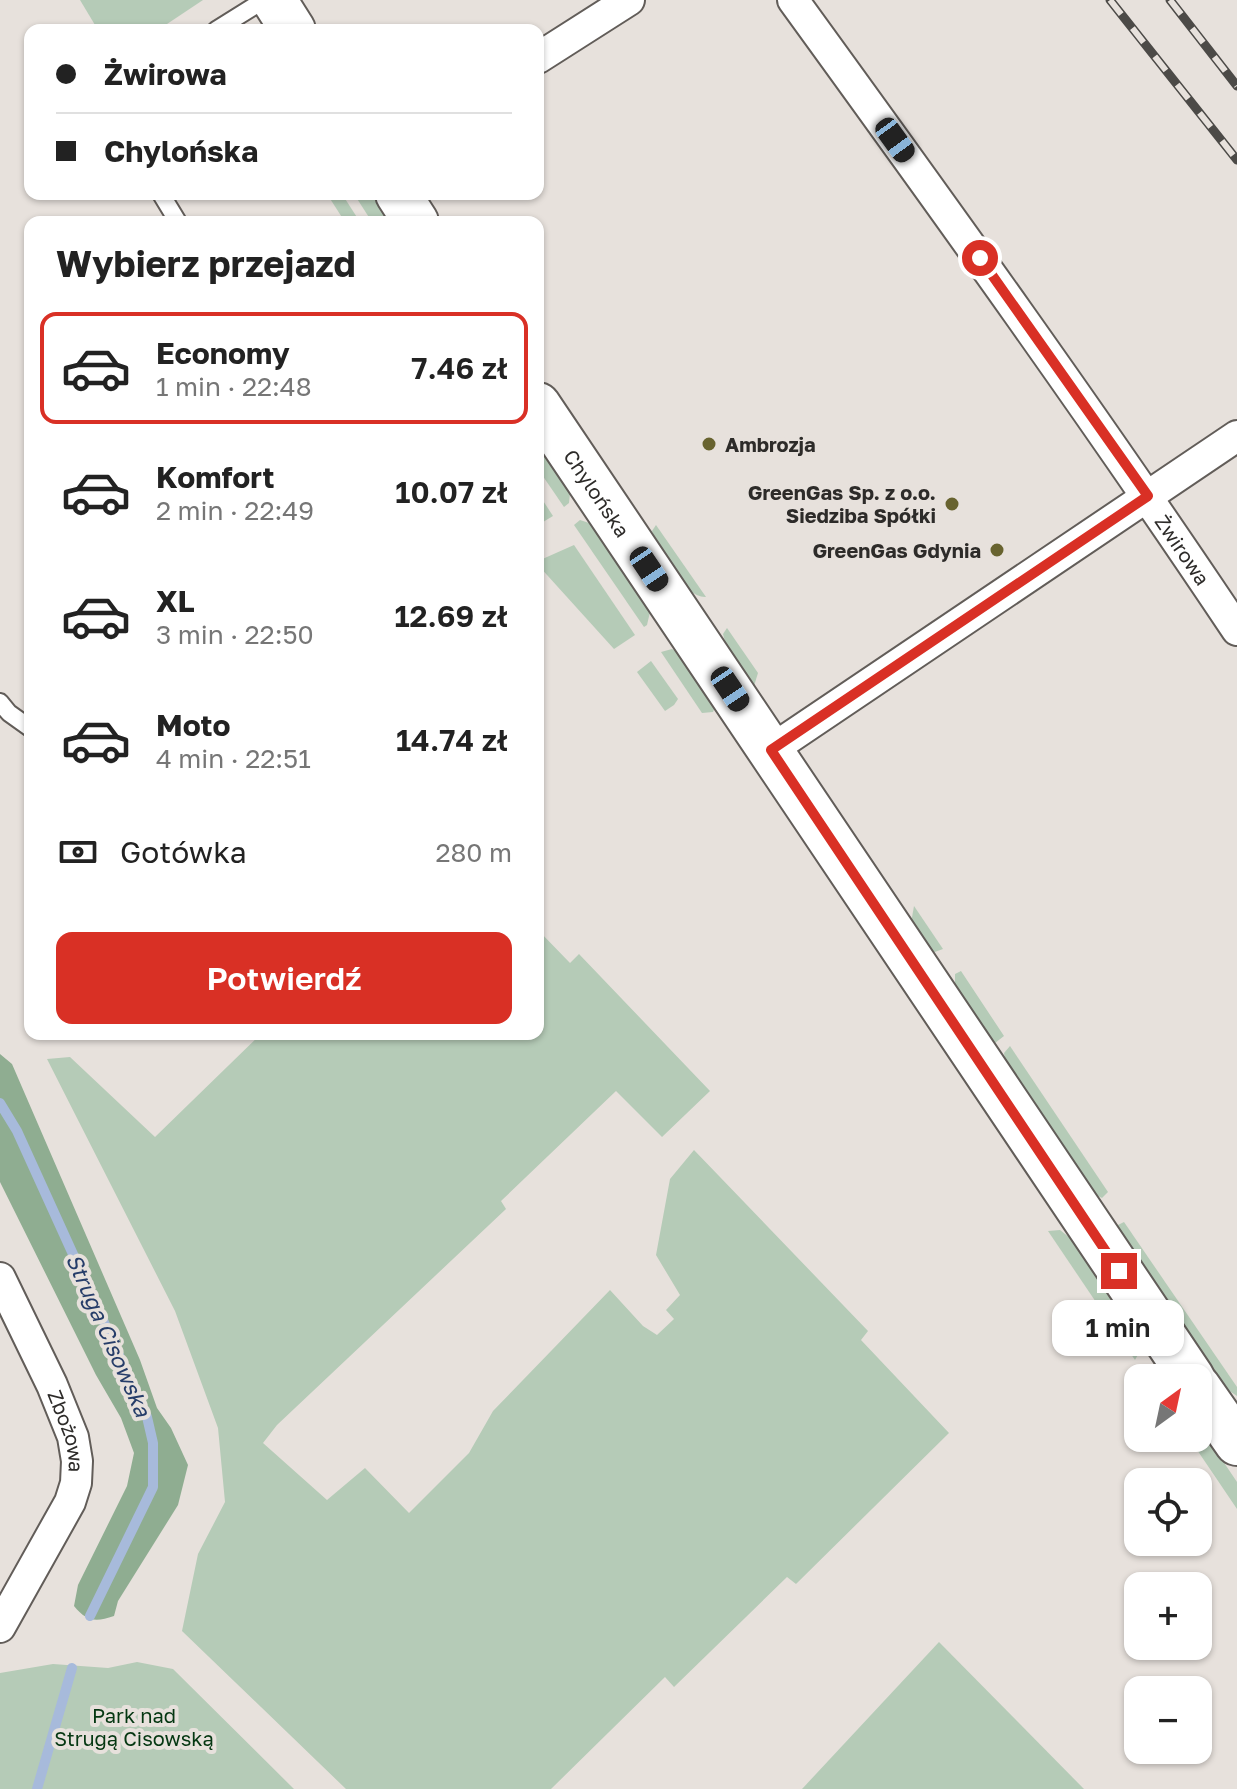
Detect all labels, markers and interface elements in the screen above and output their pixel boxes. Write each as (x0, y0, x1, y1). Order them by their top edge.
text: Żwirowa (104, 56, 227, 92)
car (871, 114, 919, 166)
text: Chylońska (104, 133, 258, 169)
route start (962, 240, 998, 276)
text: Wybierz przejazd (56, 242, 356, 285)
icon: car (60, 332, 132, 404)
text: Economy (156, 335, 290, 371)
text: 7.46 zł (411, 350, 508, 386)
text: 1 min · 22:48 (156, 371, 312, 402)
place label: Ambrozja (725, 432, 816, 456)
marker: Ambrozja (700, 435, 718, 453)
street label: Chylońska (559, 445, 635, 541)
icon: car (60, 456, 132, 528)
text: Komfort (156, 459, 275, 495)
text: 10.07 zł (395, 474, 508, 510)
place label: GreenGas Sp. z o.o. Siedziba Spółki (748, 480, 936, 527)
text: 2 min · 22:49 (156, 495, 314, 526)
marker: GreenGas Sp. z o.o. Siedziba Spółki (943, 495, 961, 513)
street label: Żwirowa (1150, 510, 1215, 589)
place label: GreenGas Gdynia (812, 538, 981, 562)
marker: GreenGas Gdynia (988, 541, 1006, 559)
car (626, 542, 672, 596)
icon: car (60, 580, 132, 652)
text: XL (156, 583, 195, 619)
text: 12.69 zł (394, 598, 508, 634)
text: 3 min · 22:50 (156, 619, 314, 650)
car (707, 662, 753, 716)
icon: car (60, 704, 132, 776)
text: Moto (156, 707, 231, 743)
text: 14.74 zł (396, 722, 508, 758)
text: 4 min · 22:51 (156, 743, 311, 774)
icon: cash (56, 830, 100, 874)
text: Gotówka (120, 834, 247, 870)
text: 280 m (435, 837, 512, 868)
button: Potwierdź (56, 932, 512, 1024)
water label: Struga Cisowska (61, 1249, 158, 1422)
route end (1101, 1253, 1137, 1289)
callout: 1 min (1053, 1299, 1185, 1355)
text: 1 min (1085, 1312, 1151, 1343)
north arrow (1124, 1364, 1212, 1452)
map controls (1124, 1364, 1212, 1764)
street label: Zbożowa (43, 1386, 89, 1473)
button: locate (1124, 1468, 1212, 1556)
button: + (1124, 1572, 1212, 1660)
button: − (1124, 1676, 1212, 1764)
park label: Park nad Strugą Cisowską (54, 1703, 214, 1750)

